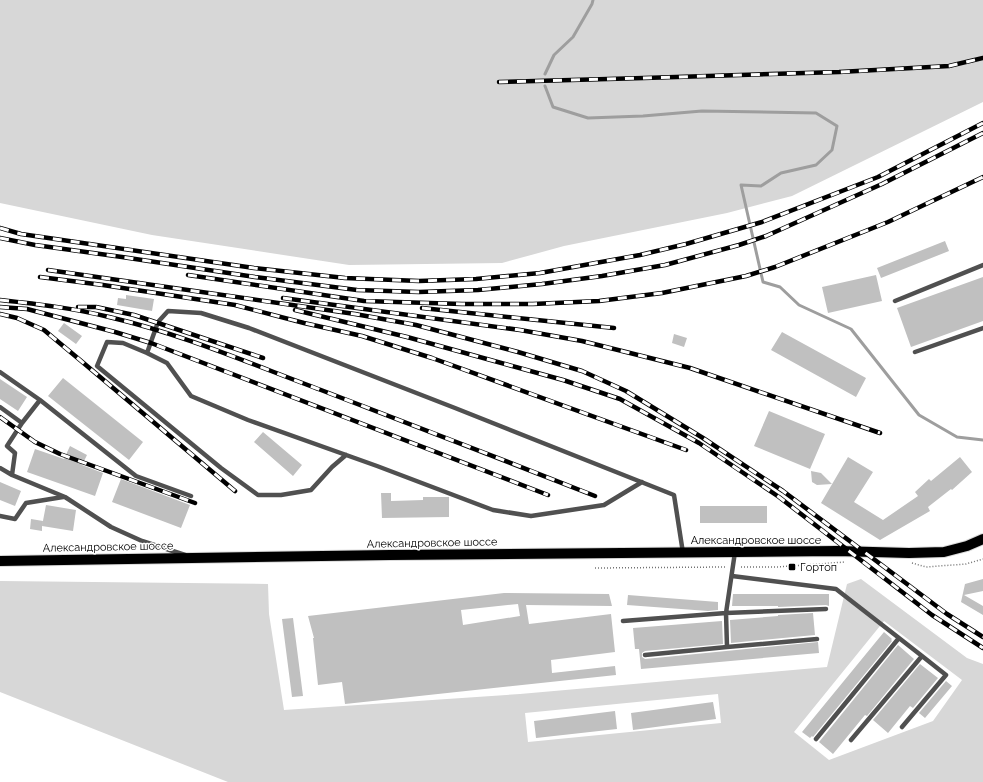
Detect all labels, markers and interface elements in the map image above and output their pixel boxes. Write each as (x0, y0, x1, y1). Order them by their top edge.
street label: Александровское шоссе (691, 534, 822, 547)
street label: Александровское шоссе (367, 535, 498, 551)
street label: Александровское шоссе (43, 539, 174, 555)
place label: Гортоп (800, 561, 837, 574)
marker: Гортоп (787, 562, 797, 572)

